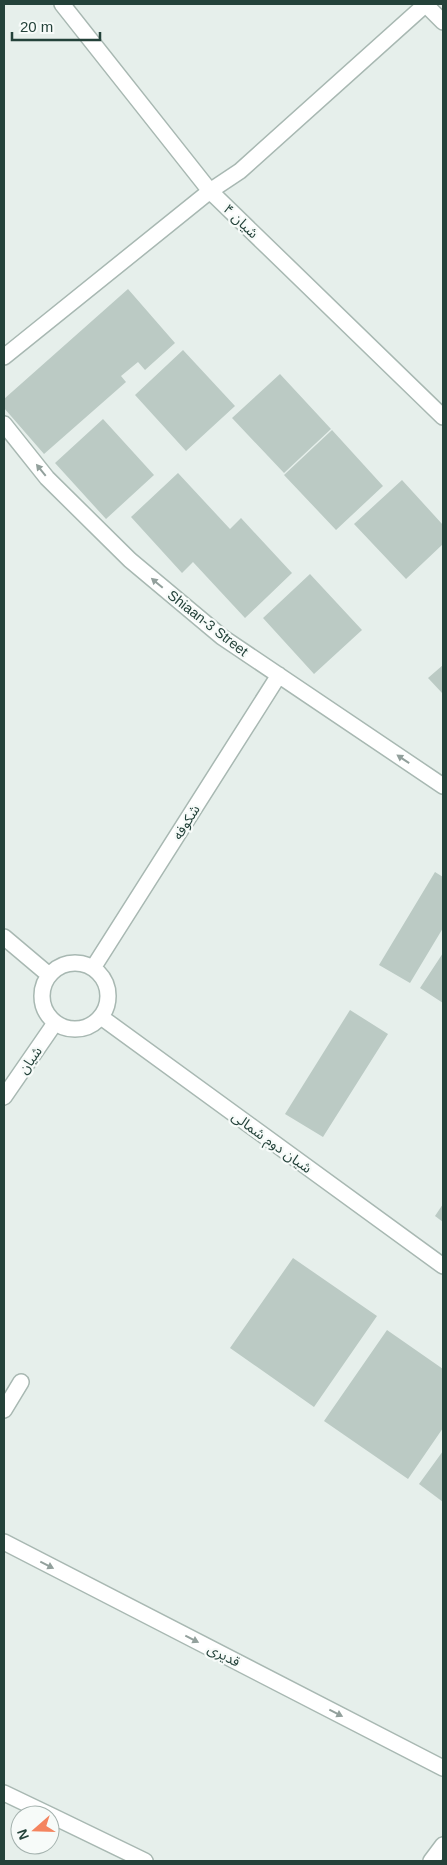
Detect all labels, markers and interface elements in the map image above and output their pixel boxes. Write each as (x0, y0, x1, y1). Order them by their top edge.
scale bar (12, 10, 100, 42)
text: 20 m (20, 18, 53, 35)
street label: شیان ۴ (220, 201, 262, 242)
one-way arrow (35, 464, 46, 477)
one-way arrow (151, 577, 164, 588)
street label: Shiaan-3 Street (165, 587, 251, 659)
one-way arrow (396, 754, 410, 764)
street label: شکوفه (169, 802, 204, 843)
street label: شیان (15, 1043, 46, 1077)
street label: شیان دوم شمالی (227, 1108, 315, 1179)
one-way arrow (40, 1561, 54, 1569)
one-way arrow (184, 1635, 199, 1643)
street label: قدیری (205, 1640, 243, 1671)
one-way arrow (329, 1709, 343, 1717)
north arrow (10, 1805, 60, 1855)
text: N (14, 1827, 32, 1842)

